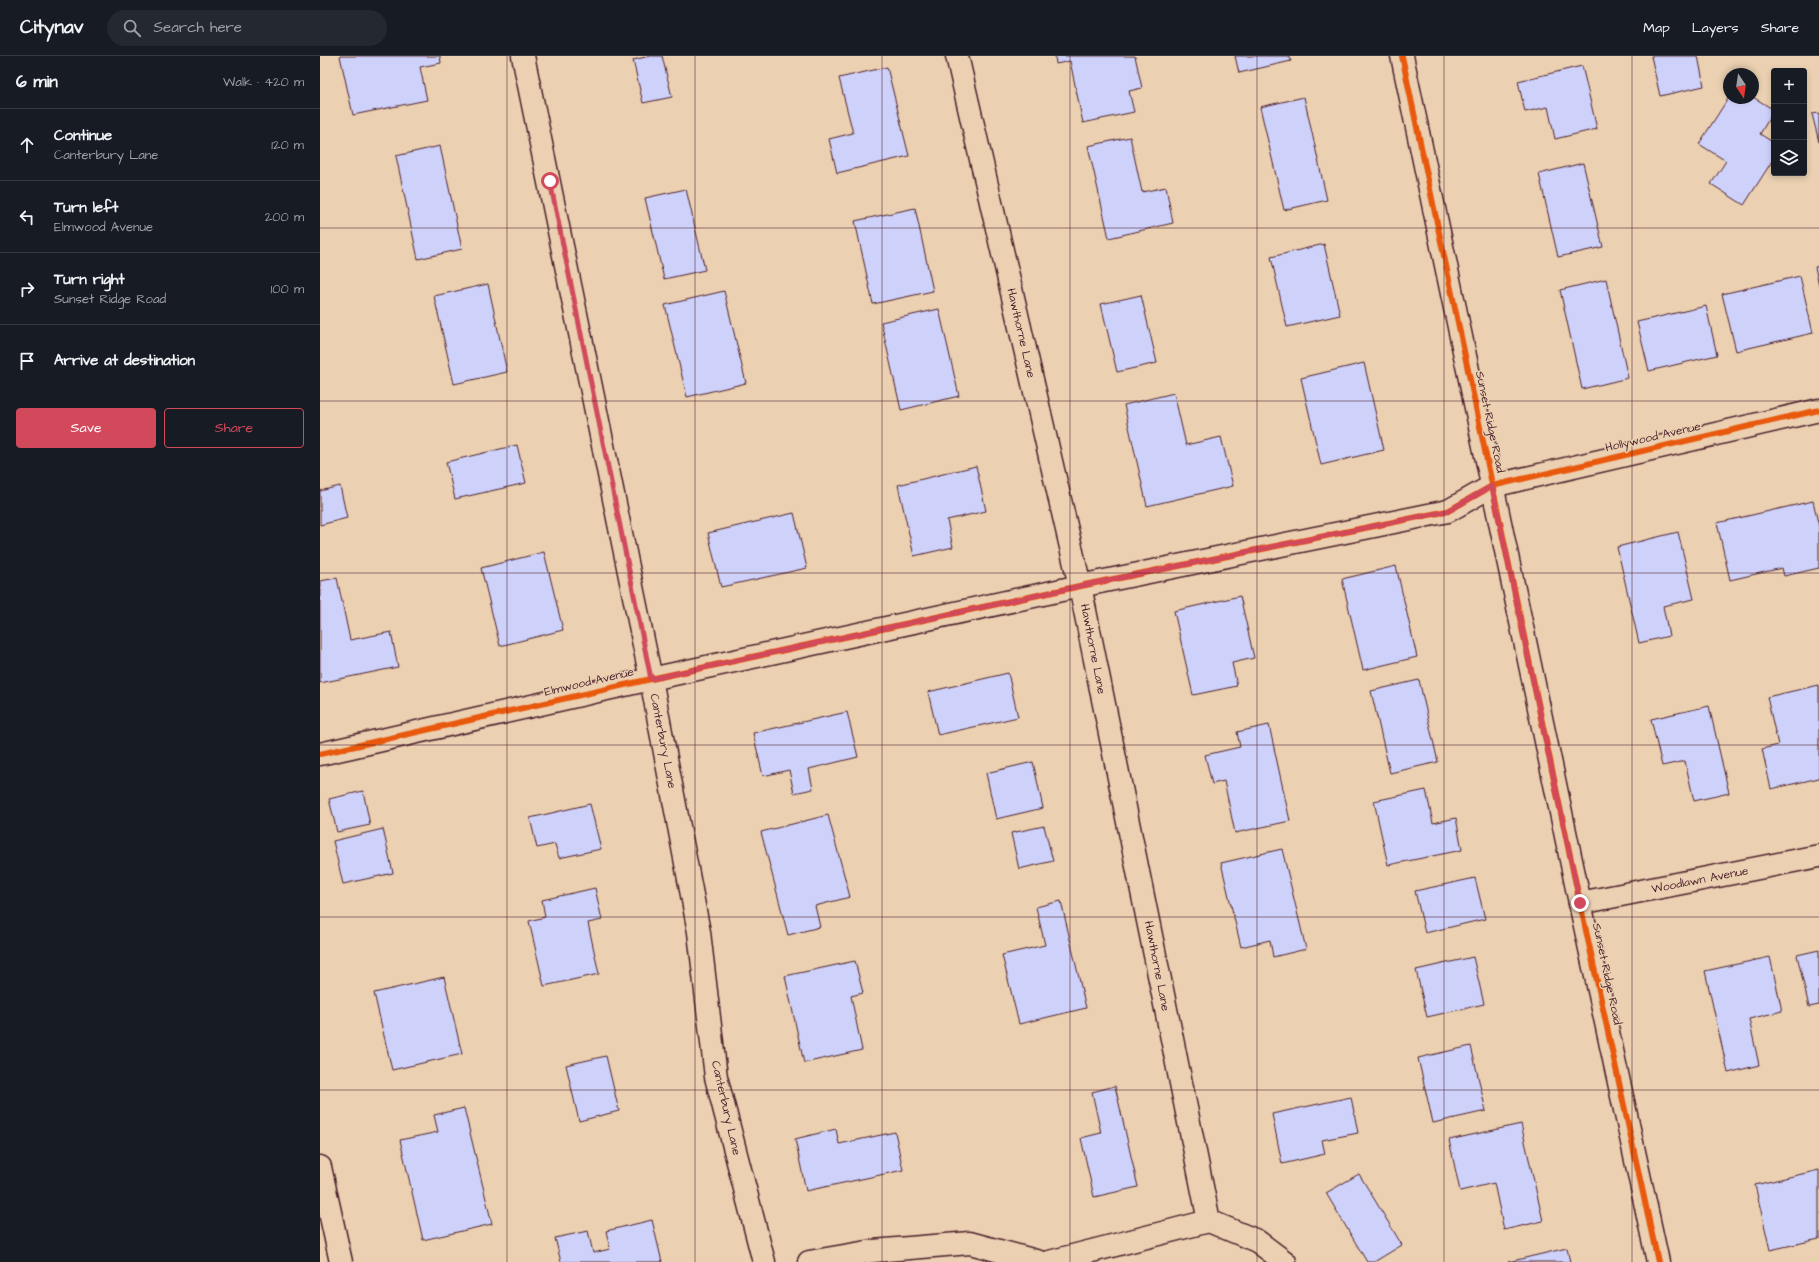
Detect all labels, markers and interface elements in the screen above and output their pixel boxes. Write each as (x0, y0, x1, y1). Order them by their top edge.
search box (107, 10, 387, 46)
text: Citynav (20, 14, 83, 41)
icon: search (121, 17, 143, 39)
text: Search here (153, 17, 242, 38)
text: Map (1643, 18, 1670, 38)
text: Layers (1692, 18, 1739, 38)
text: Share (1761, 18, 1799, 38)
north arrow (1723, 68, 1759, 104)
map controls (1771, 68, 1807, 176)
button: + (1771, 68, 1807, 104)
text: 6 min (16, 70, 58, 94)
text: Walk · 420 m (223, 73, 304, 91)
button: − (1771, 104, 1807, 140)
text: Continue (54, 125, 112, 146)
icon: ahead (16, 134, 38, 156)
text: 120 m (271, 136, 304, 154)
button: layers (1771, 140, 1807, 176)
text: Canterbury Lane (54, 146, 158, 164)
route start (541, 172, 559, 190)
text: Turn left (54, 197, 118, 218)
icon: left (16, 206, 38, 228)
text: 200 m (265, 208, 304, 226)
text: Elmwood Avenue (54, 218, 153, 236)
text: Turn right (54, 269, 125, 290)
icon: right (16, 278, 38, 300)
text: 100 m (271, 280, 304, 298)
street label: Hawthorne Lane (1002, 287, 1040, 380)
text: Sunset Ridge Road (54, 290, 166, 308)
icon: arrive (16, 350, 38, 372)
text: Arrive at destination (54, 350, 195, 371)
street label: Sunset Ridge Road (1470, 370, 1509, 475)
button: Save (16, 408, 156, 448)
button: Share (164, 408, 304, 448)
street label: Hollywood Avenue (1604, 418, 1703, 457)
street label: Hawthorne Lane (1076, 602, 1110, 696)
street label: Elmwood Avenue (543, 663, 636, 701)
street label: Canterbury Lane (644, 692, 681, 791)
street label: Woodlawn Avenue (1650, 862, 1750, 898)
route end (1571, 894, 1589, 912)
street label: Hawthorne Lane (1140, 919, 1174, 1013)
street label: Sunset Ridge Road (1587, 922, 1626, 1027)
street label: Canterbury Lane (706, 1059, 745, 1158)

